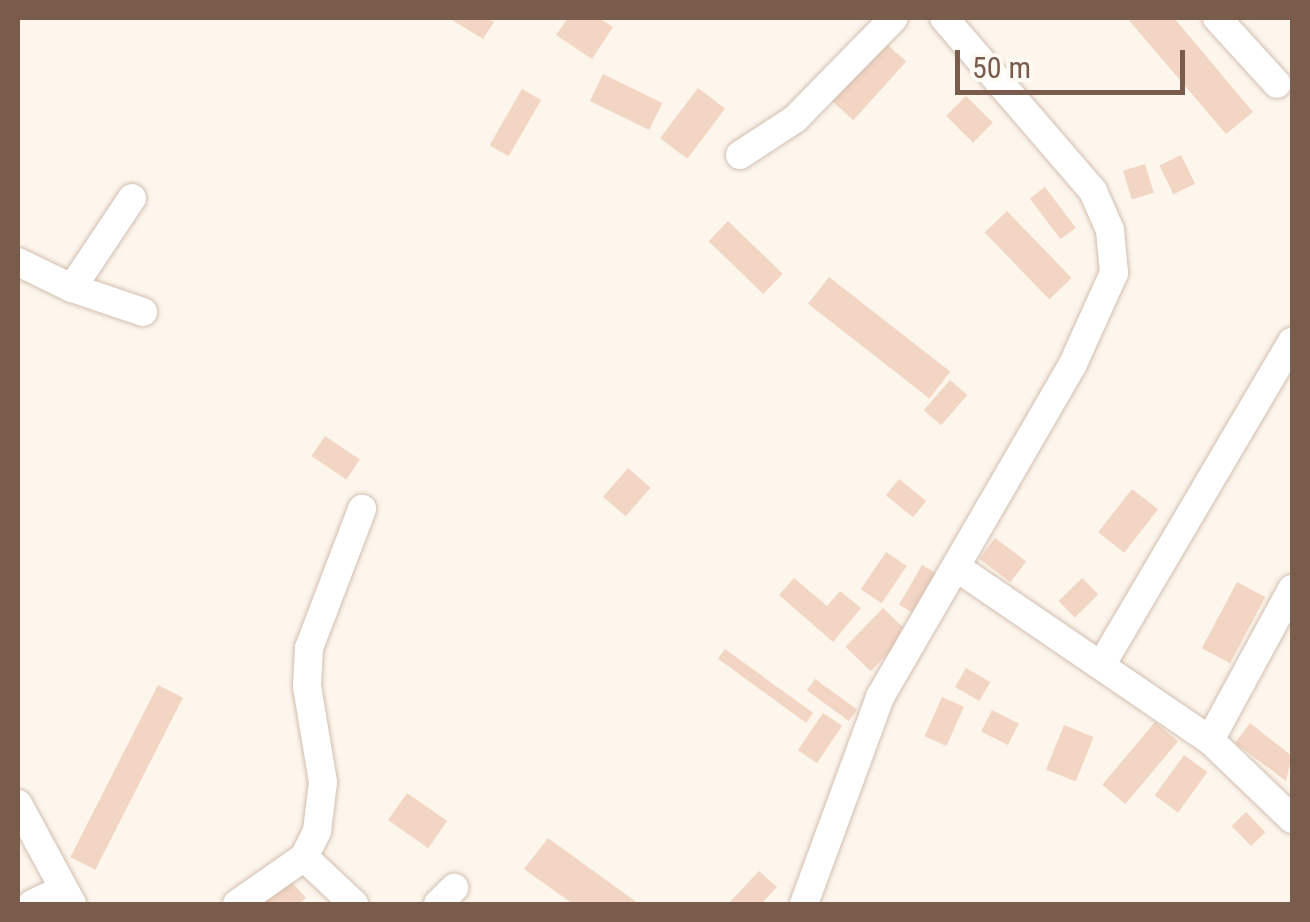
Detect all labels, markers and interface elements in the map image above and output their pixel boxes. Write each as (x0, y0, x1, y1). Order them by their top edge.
scale bar (960, 30, 1190, 92)
text: 50 m (972, 50, 1031, 85)

